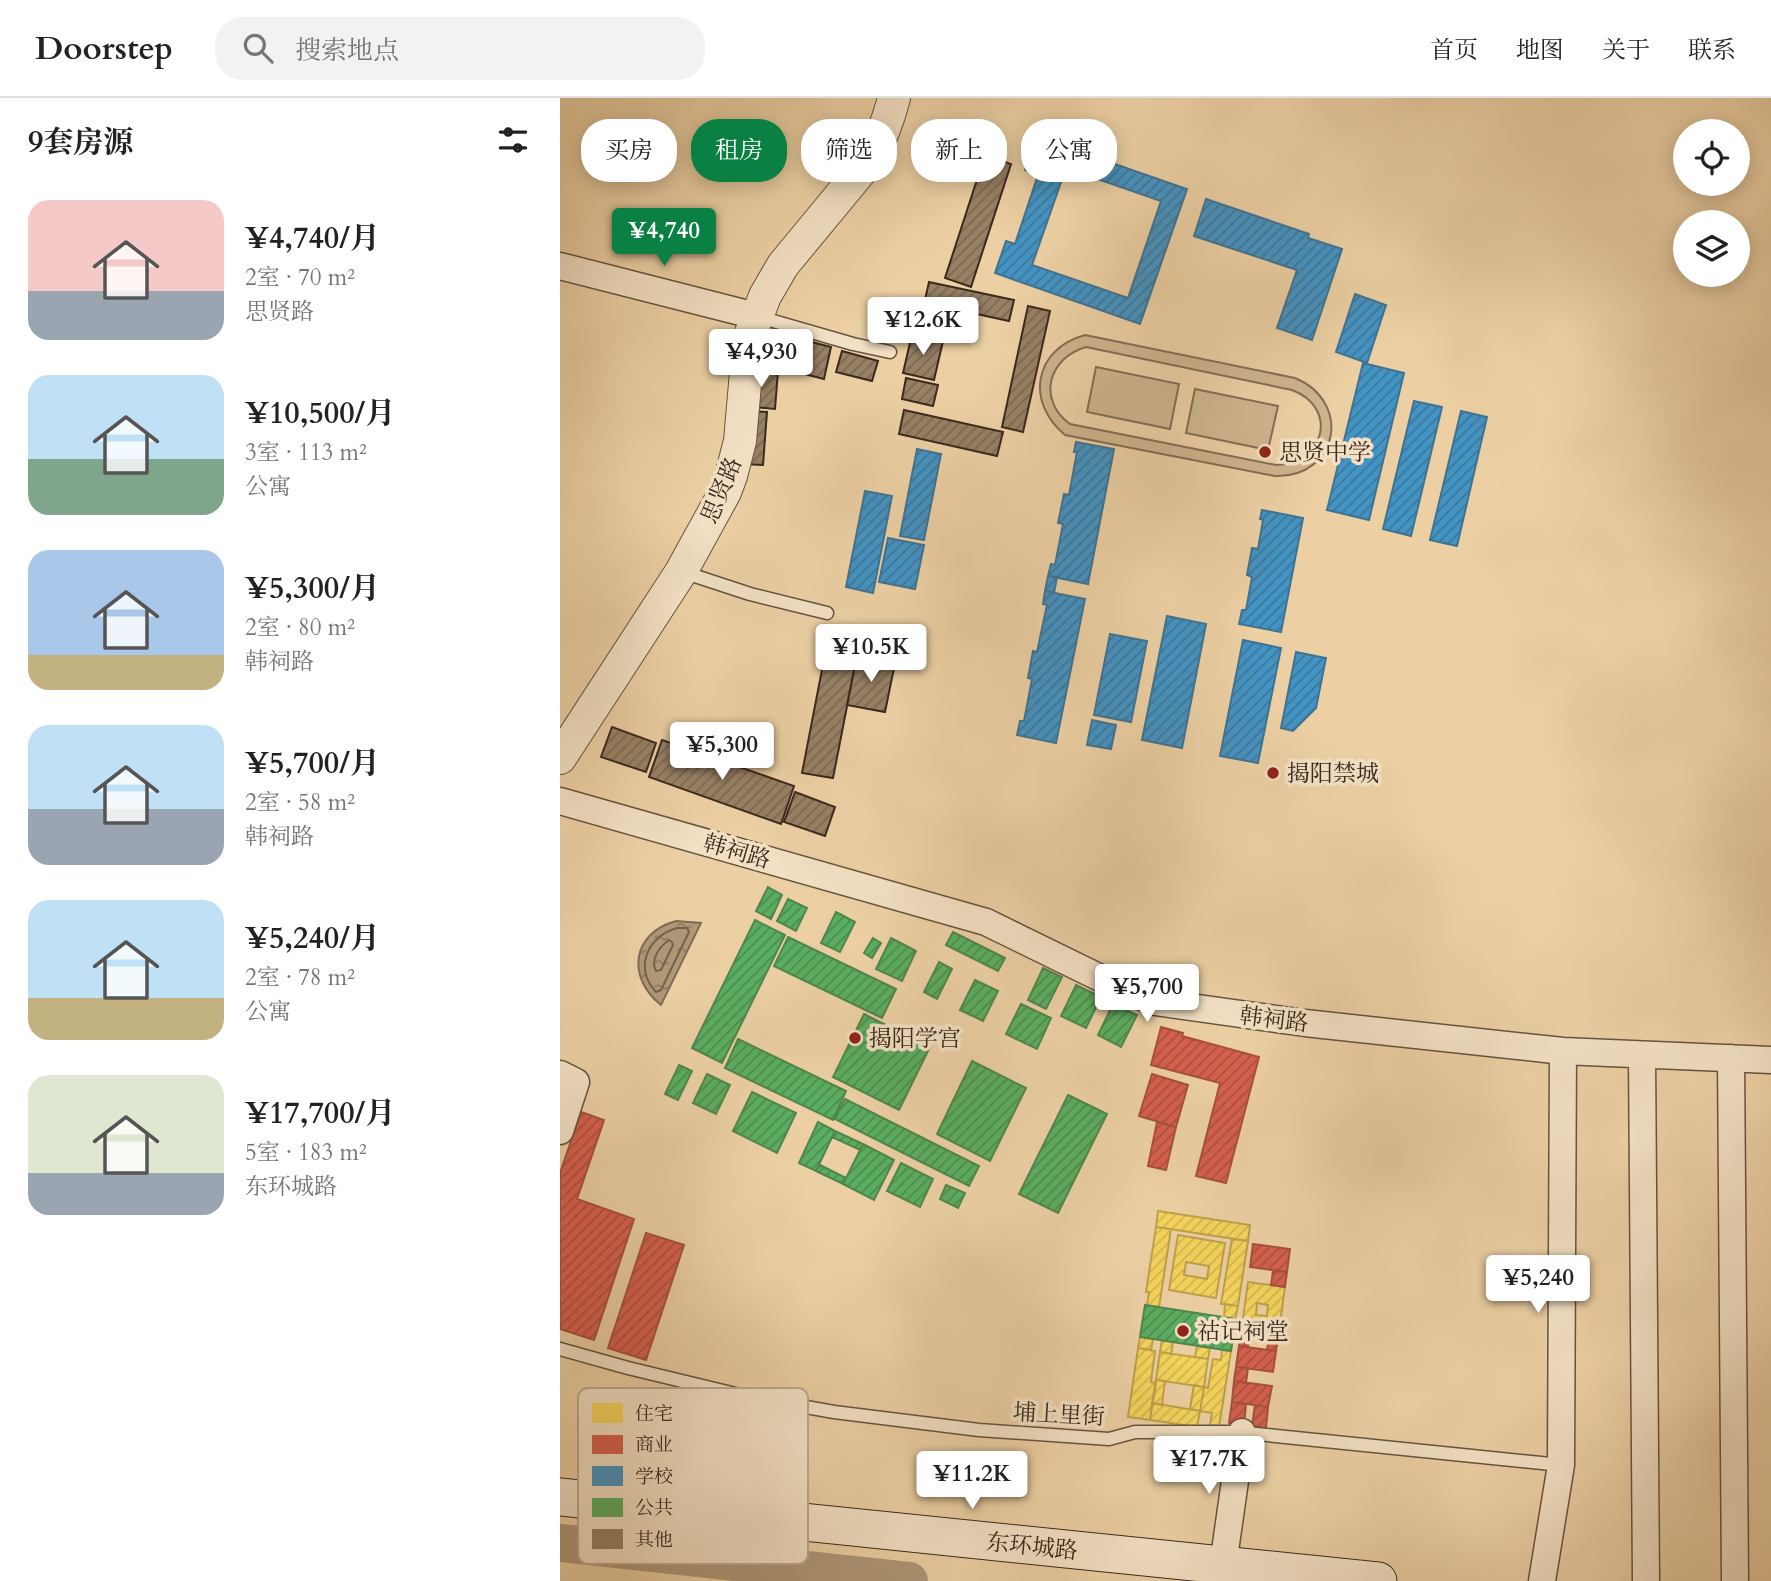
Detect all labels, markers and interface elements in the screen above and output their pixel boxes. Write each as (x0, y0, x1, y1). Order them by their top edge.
search box (215, 17, 705, 80)
text: Doorstep (35, 26, 173, 71)
icon: search (239, 29, 277, 67)
text: 搜索地点 (295, 33, 399, 68)
text: 首页 (1430, 34, 1478, 67)
text: 地图 (1516, 34, 1564, 67)
text: 关于 (1602, 34, 1650, 67)
text: 联系 (1688, 34, 1736, 67)
chip: 买房 (581, 119, 677, 182)
chip: 租房 (691, 119, 787, 182)
chip: 筛选 (801, 119, 897, 182)
chip: 新上 (911, 119, 1007, 182)
chip: 公寓 (1021, 119, 1117, 182)
map controls (1673, 119, 1750, 287)
button: locate (1673, 119, 1750, 196)
icon: filters (494, 121, 532, 159)
text: 9套房源 (28, 122, 133, 163)
pin: ¥4,740 (607, 208, 721, 268)
button: layers (1673, 210, 1750, 287)
text: ¥4,740 (628, 215, 700, 246)
text: ¥4,740/月 (245, 218, 380, 259)
icon: home (84, 228, 168, 312)
text: 2室 · 70 m² (245, 262, 355, 293)
text: 思贤路 (245, 296, 314, 327)
pin: ¥12.6K (866, 298, 980, 357)
text: ¥12.6K (884, 304, 963, 335)
pin: ¥4,930 (704, 330, 818, 389)
text: ¥4,930 (725, 336, 797, 367)
text: ¥10,500/月 (245, 393, 395, 434)
icon: home (84, 403, 168, 487)
text: 3室 · 113 m² (245, 437, 367, 468)
place label: 思贤中学 (1279, 437, 1371, 468)
marker: 思贤中学 (1257, 444, 1273, 460)
street label: 思贤路 (694, 452, 749, 528)
text: 公寓 (245, 471, 291, 502)
text: ¥5,300/月 (245, 568, 380, 609)
icon: home (84, 578, 168, 662)
text: 2室 · 80 m² (245, 612, 355, 643)
pin: ¥10.5K (814, 624, 928, 684)
text: ¥10.5K (832, 631, 911, 662)
text: 韩祠路 (245, 646, 314, 677)
pin: ¥5,300 (665, 722, 779, 782)
text: ¥5,300 (686, 729, 758, 760)
text: ¥5,700/月 (245, 743, 380, 784)
icon: home (84, 753, 168, 837)
place label: 揭阳禁城 (1287, 758, 1379, 789)
marker: 揭阳禁城 (1265, 765, 1281, 781)
text: 2室 · 58 m² (245, 787, 355, 818)
text: 韩祠路 (245, 821, 314, 852)
street label: 韩祠路 (699, 827, 774, 876)
text: ¥5,240/月 (245, 918, 380, 959)
icon: home (84, 928, 168, 1012)
text: 2室 · 78 m² (245, 962, 355, 993)
pin: ¥5,700 (1090, 964, 1204, 1024)
text: ¥5,700 (1111, 971, 1183, 1002)
text: 公寓 (245, 996, 291, 1027)
street label: 韩祠路 (1238, 1000, 1310, 1039)
place label: 揭阳学宫 (869, 1023, 961, 1054)
marker: 揭阳学宫 (847, 1030, 863, 1046)
text: ¥17,700/月 (245, 1093, 395, 1134)
icon: home (84, 1103, 168, 1187)
text: 5室 · 183 m² (245, 1137, 367, 1168)
text: 东环城路 (245, 1171, 337, 1202)
pin: ¥5,240 (1481, 1256, 1595, 1315)
text: ¥5,240 (1502, 1262, 1574, 1293)
place label: 祜记祠堂 (1197, 1316, 1289, 1347)
marker: 祜记祠堂 (1175, 1323, 1191, 1339)
legend (578, 1388, 808, 1564)
street label: 埔上里街 (1012, 1397, 1106, 1432)
text: 住宅 (635, 1401, 673, 1427)
text: 商业 (635, 1432, 673, 1458)
pin: ¥17.7K (1152, 1436, 1266, 1496)
text: ¥17.7K (1170, 1443, 1249, 1474)
pin: ¥11.2K (915, 1452, 1029, 1511)
text: ¥11.2K (933, 1458, 1012, 1489)
text: 学校 (635, 1464, 673, 1490)
text: 公共 (635, 1495, 673, 1521)
street label: 东环城路 (985, 1526, 1079, 1567)
text: 其他 (635, 1527, 673, 1553)

